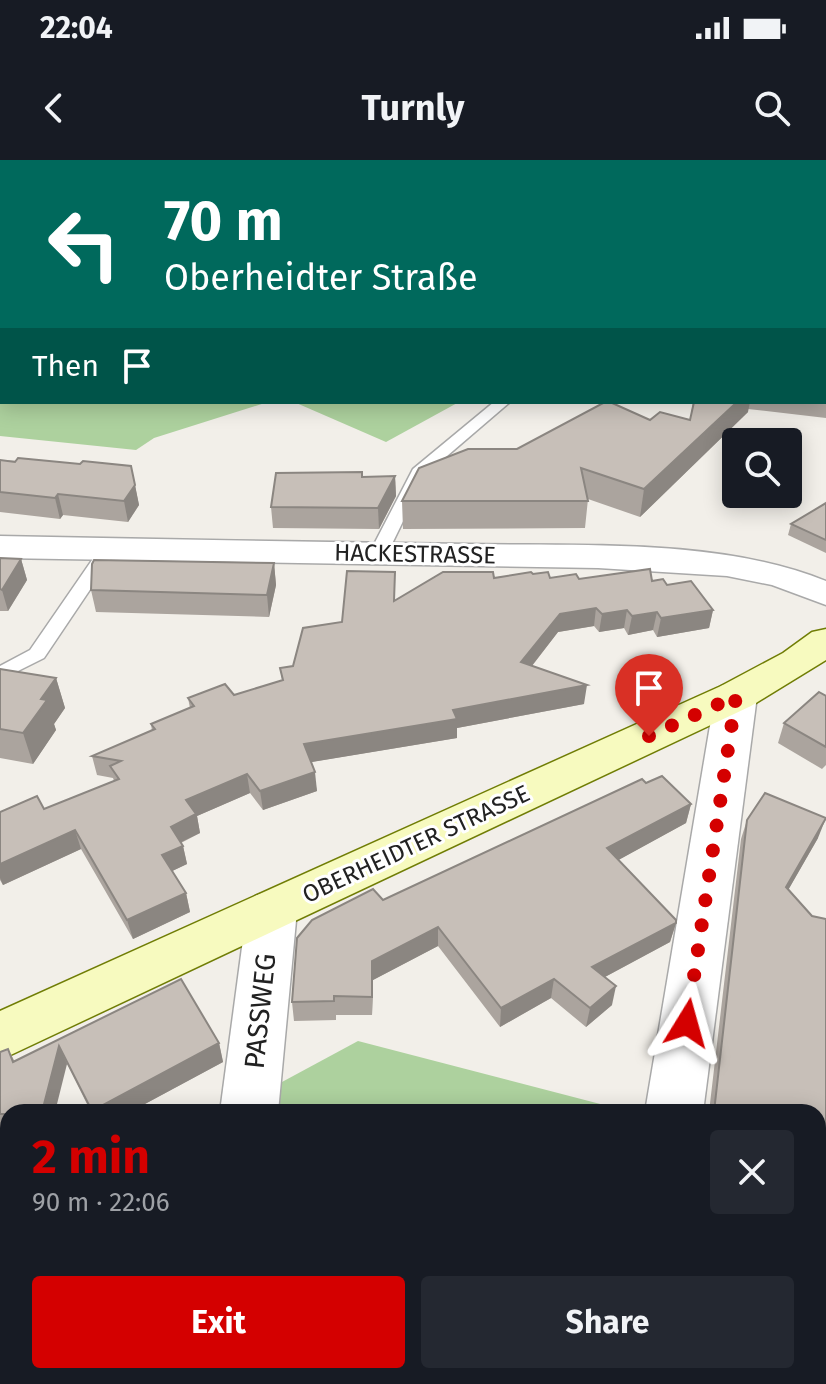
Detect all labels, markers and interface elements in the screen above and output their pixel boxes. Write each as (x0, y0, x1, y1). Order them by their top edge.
text: 22:04 (40, 10, 113, 46)
icon: back (32, 86, 76, 130)
text: Turnly (362, 86, 464, 130)
icon: search (750, 86, 794, 130)
text: 70 m (164, 188, 283, 255)
icon: left (32, 192, 136, 296)
text: Oberheidter Straße (164, 256, 478, 300)
icon: arrive (115, 344, 159, 388)
text: Then (32, 348, 99, 384)
map controls (722, 428, 802, 508)
button: search (722, 428, 802, 508)
street label: HACKESTRASSE (334, 539, 496, 569)
pin (615, 654, 683, 736)
icon: arrive (627, 666, 671, 710)
street label: OBERHEIDTER STRASSE (298, 779, 534, 909)
street label: PASSWEG (238, 952, 282, 1070)
position arrow (645, 981, 729, 1065)
text: 2 min (32, 1128, 150, 1186)
button: close (710, 1130, 794, 1214)
text: 90 m · 22:06 (32, 1187, 170, 1218)
button: Exit (32, 1276, 405, 1368)
button: Share (421, 1276, 794, 1368)

